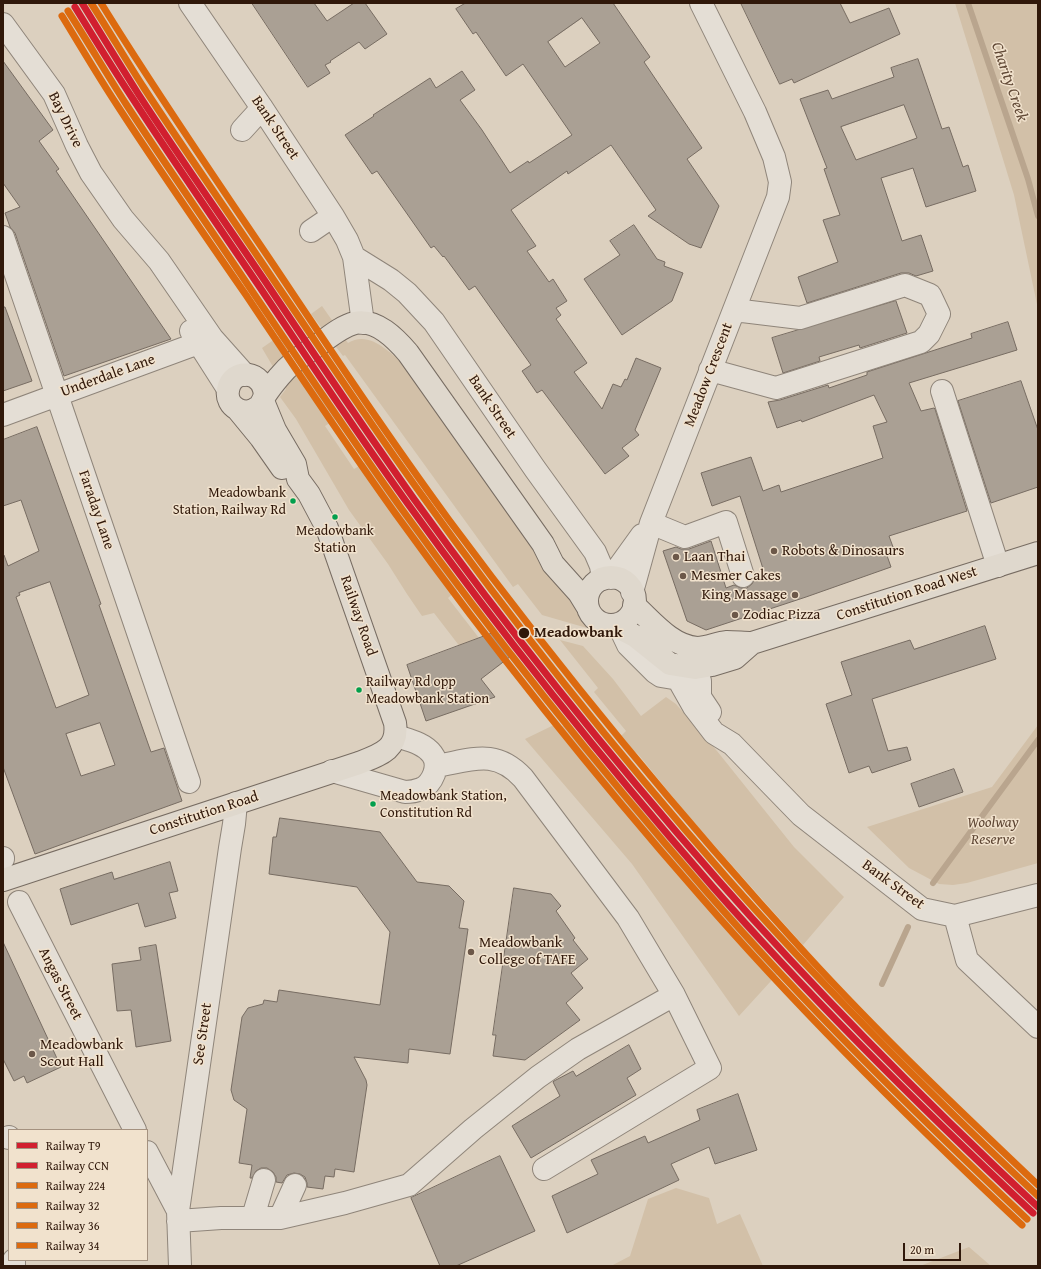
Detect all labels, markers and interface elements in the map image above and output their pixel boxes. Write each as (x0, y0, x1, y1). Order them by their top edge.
water label: Charity Creek (986, 40, 1032, 124)
street label: Bay Drive (44, 89, 86, 151)
street label: Bank Street (247, 93, 303, 163)
street label: Meadow Crescent (681, 320, 737, 430)
street label: Underdale Lane (58, 351, 158, 401)
street label: Bank Street (464, 372, 520, 442)
street label: Faraday Lane (74, 468, 118, 552)
place label: Meadowbank Station, Railway Rd (173, 485, 286, 518)
marker: Meadowbank Station, Railway Rd (288, 496, 298, 506)
marker: Meadowbank Station (330, 512, 340, 522)
place label: Meadowbank Station (296, 523, 374, 556)
place label: Robots & Dinosaurs (782, 542, 904, 560)
marker: Robots & Dinosaurs (769, 546, 779, 556)
place label: Laan Thai (684, 548, 745, 566)
marker: Laan Thai (671, 552, 681, 562)
street label: Constitution Road West (834, 563, 980, 625)
place label: Mesmer Cakes (691, 567, 781, 585)
marker: Mesmer Cakes (678, 571, 688, 581)
street label: Railway Road (336, 573, 380, 659)
place label: King Massage (702, 586, 787, 604)
marker: King Massage (790, 590, 800, 600)
place label: Zodiac Pizza (743, 606, 820, 624)
marker: Zodiac Pizza (730, 610, 740, 620)
place label: Meadowbank (534, 624, 622, 642)
marker: Meadowbank (517, 626, 531, 640)
place label: Railway Rd opp Meadowbank Station (366, 674, 489, 706)
marker: Railway Rd opp Meadowbank Station (354, 685, 364, 695)
street label: Constitution Road (147, 788, 261, 840)
place label: Meadowbank Station, Constitution Rd (380, 788, 507, 820)
marker: Meadowbank Station, Constitution Rd (368, 799, 378, 809)
park label: Woolway Reserve (967, 814, 1019, 849)
street label: Bank Street (858, 856, 928, 914)
place label: Meadowbank College of TAFE (479, 934, 575, 969)
street label: Angas Street (34, 945, 86, 1023)
marker: Meadowbank College of TAFE (466, 947, 476, 957)
street label: See Street (190, 1002, 216, 1066)
place label: Meadowbank Scout Hall (40, 1036, 123, 1071)
marker: Meadowbank Scout Hall (27, 1049, 37, 1059)
legend (8, 1129, 148, 1261)
text: Railway T9 (46, 1137, 100, 1154)
text: Railway CCN (46, 1157, 109, 1174)
text: Railway 224 (46, 1177, 105, 1194)
text: Railway 32 (46, 1197, 100, 1214)
text: Railway 36 (46, 1217, 100, 1234)
scale bar (905, 1235, 963, 1261)
text: Railway 34 (46, 1237, 100, 1254)
text: 20 m (910, 1241, 934, 1258)

